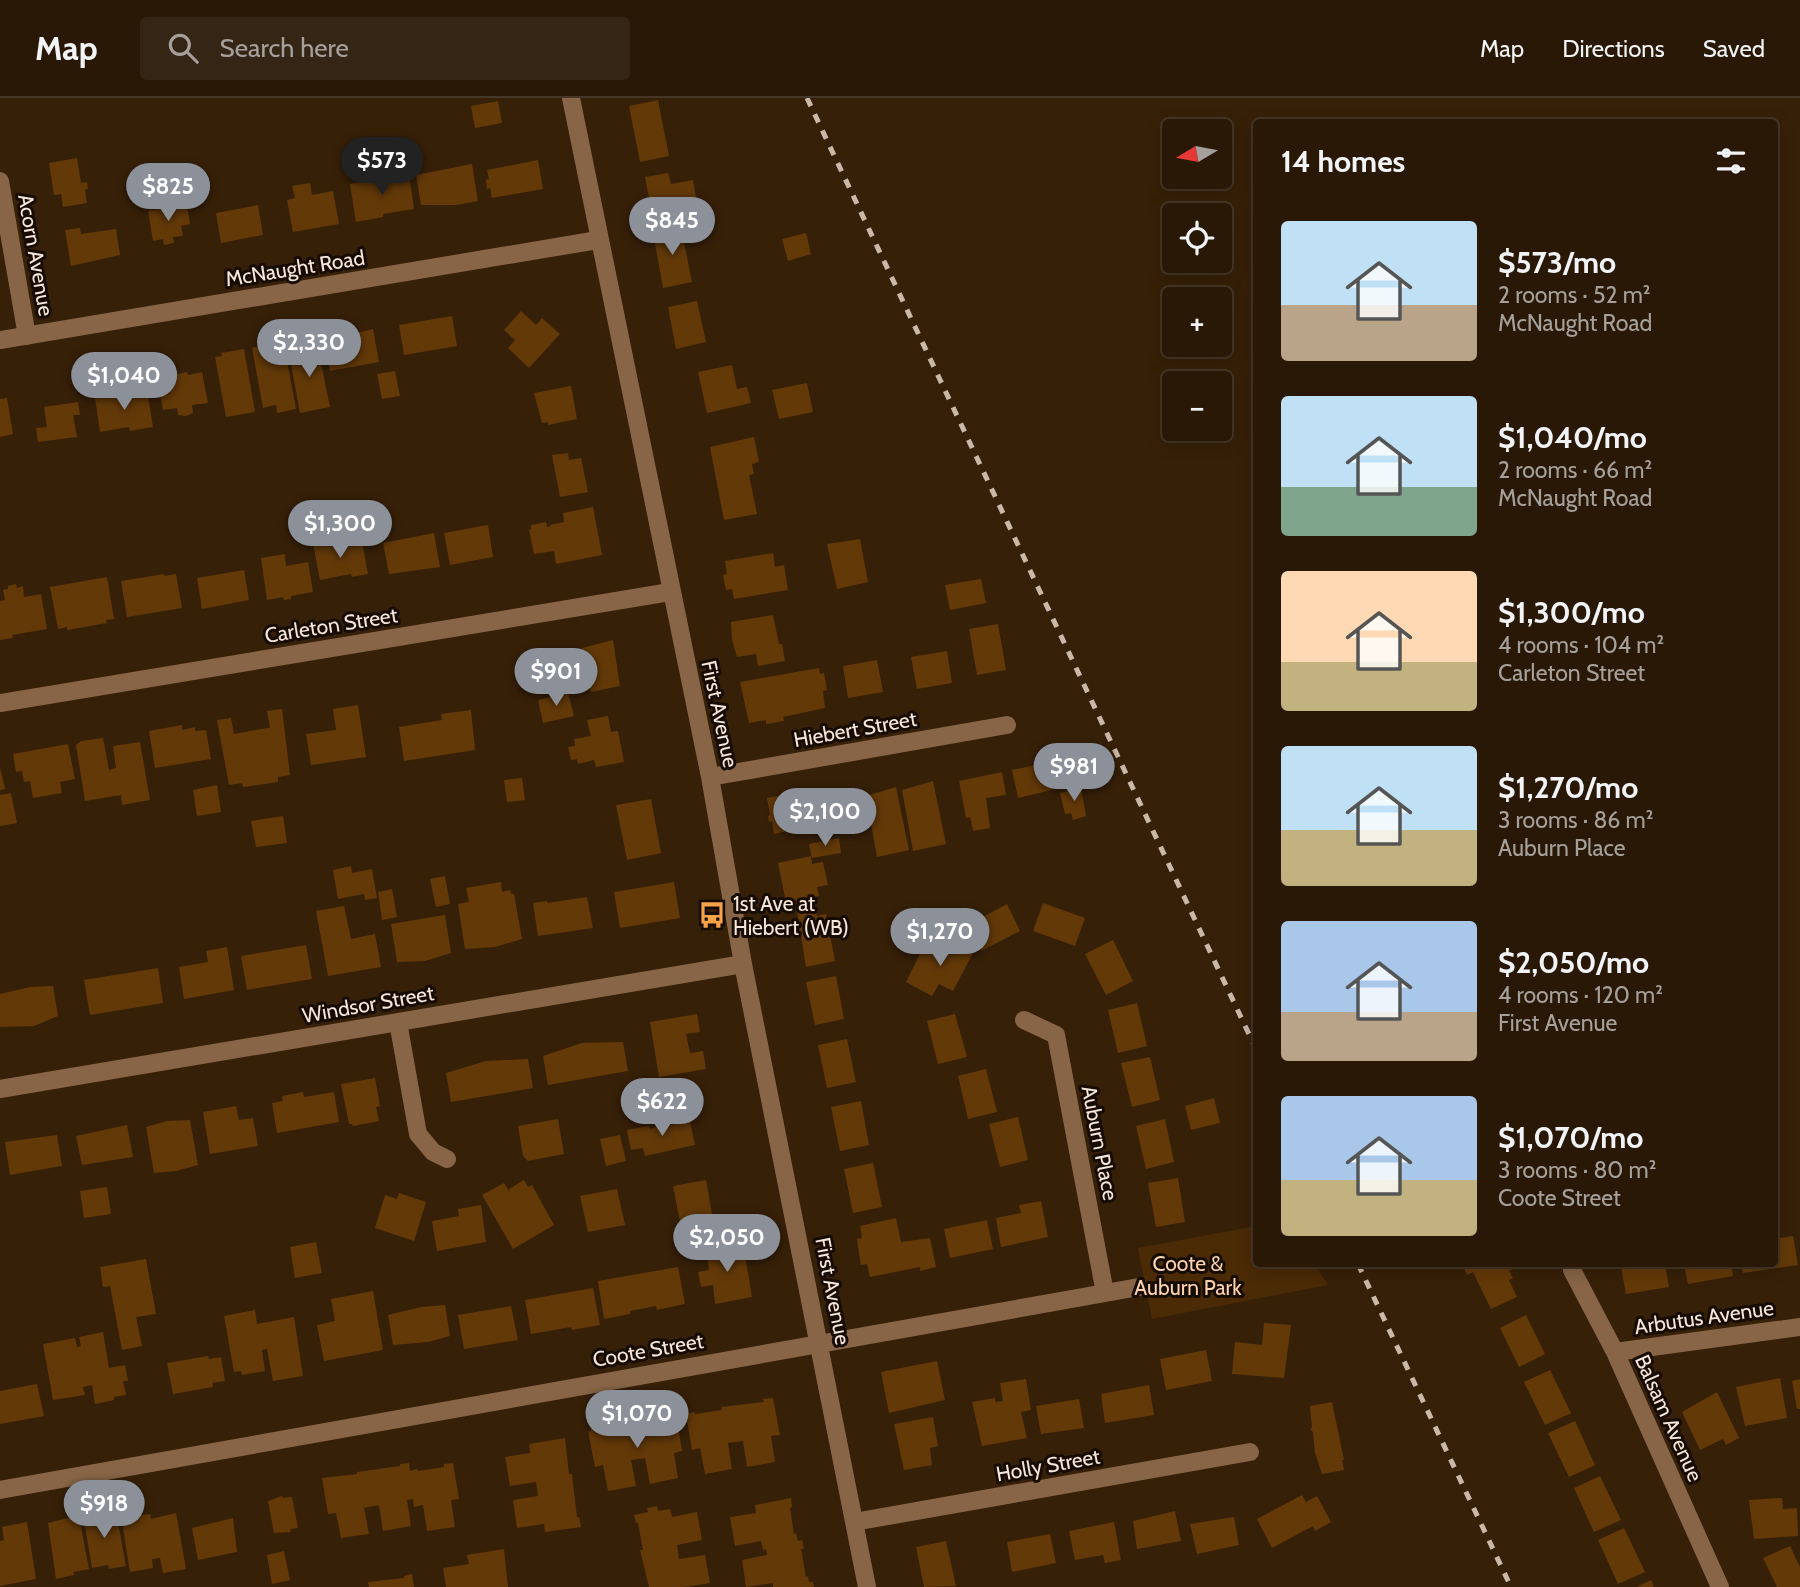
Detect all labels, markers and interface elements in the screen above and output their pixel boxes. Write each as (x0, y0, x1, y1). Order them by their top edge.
search box (140, 17, 630, 80)
text: Map (35, 28, 98, 68)
icon: search (164, 29, 202, 67)
text: Search here (220, 32, 349, 64)
text: Map (1480, 34, 1524, 63)
text: Directions (1562, 34, 1665, 63)
text: Saved (1703, 34, 1765, 63)
north arrow (1162, 119, 1232, 189)
map controls (1162, 119, 1232, 441)
pin: $573 (341, 138, 423, 197)
icon: filters (1712, 142, 1750, 180)
text: 14 homes (1281, 143, 1405, 180)
text: $573 (357, 146, 407, 174)
pin: $825 (127, 164, 209, 223)
text: $825 (142, 172, 194, 200)
street label: Acorn Avenue (13, 192, 59, 318)
pin: $845 (631, 198, 713, 257)
button: locate (1162, 203, 1232, 273)
text: $845 (645, 206, 699, 234)
text: $573/mo (1498, 244, 1616, 281)
street label: McNaught Road (223, 245, 367, 291)
icon: home (1337, 249, 1421, 333)
text: 2 rooms · 52 m² (1498, 281, 1651, 309)
button: + (1162, 287, 1232, 357)
text: McNaught Road (1498, 309, 1652, 337)
pin: $2,330 (252, 320, 366, 379)
text: $2,330 (273, 328, 345, 356)
pin: $1,040 (67, 352, 181, 412)
text: $1,040 (87, 361, 161, 389)
button: − (1162, 371, 1232, 441)
text: $1,040/mo (1498, 419, 1647, 456)
icon: home (1337, 424, 1421, 508)
text: 2 rooms · 66 m² (1498, 456, 1652, 484)
text: McNaught Road (1498, 484, 1652, 512)
pin: $1,300 (283, 500, 397, 560)
text: $1,300 (304, 509, 376, 537)
text: $1,300/mo (1498, 594, 1645, 631)
icon: home (1337, 599, 1421, 683)
street label: Carleton Street (263, 602, 399, 648)
text: 4 rooms · 104 m² (1498, 631, 1664, 659)
pin: $901 (515, 648, 597, 708)
text: $901 (531, 657, 582, 685)
street label: First Avenue (696, 658, 744, 770)
text: Carleton Street (1498, 659, 1645, 687)
street label: Hiebert Street (791, 706, 919, 752)
pin: $981 (1033, 744, 1115, 803)
text: $981 (1050, 752, 1098, 780)
text: $1,270/mo (1498, 769, 1638, 806)
icon: home (1337, 774, 1421, 858)
pin: $2,100 (768, 788, 882, 848)
text: $2,100 (789, 797, 861, 825)
text: 3 rooms · 86 m² (1498, 806, 1653, 834)
text: Auburn Place (1498, 834, 1626, 862)
place label: 1st Ave at Hiebert (WB) (733, 891, 849, 940)
bus stop icon: 1st Ave at Hiebert (WB) (697, 900, 727, 930)
pin: $1,270 (883, 908, 997, 968)
text: $1,270 (906, 917, 974, 945)
text: $2,050/mo (1498, 944, 1649, 981)
icon: home (1337, 949, 1421, 1033)
street label: Windsor Street (300, 980, 436, 1028)
text: 4 rooms · 120 m² (1498, 981, 1663, 1009)
text: First Avenue (1498, 1009, 1617, 1037)
pin: $622 (621, 1079, 703, 1138)
street label: Auburn Place (1077, 1083, 1123, 1203)
text: $622 (637, 1087, 687, 1115)
text: $1,070/mo (1498, 1119, 1643, 1156)
icon: home (1337, 1124, 1421, 1208)
text: 3 rooms · 80 m² (1498, 1156, 1656, 1184)
text: Coote Street (1498, 1184, 1621, 1212)
pin: $2,050 (670, 1214, 784, 1274)
text: $2,050 (689, 1223, 765, 1251)
street label: First Avenue (810, 1235, 856, 1347)
park label: Coote & Auburn Park (1134, 1251, 1242, 1300)
street label: Arbutus Avenue (1633, 1295, 1775, 1339)
street label: Coote Street (591, 1328, 705, 1372)
street label: Balsam Avenue (1630, 1351, 1708, 1485)
pin: $1,070 (580, 1390, 694, 1450)
text: $1,070 (602, 1399, 672, 1427)
street label: Holly Street (994, 1444, 1102, 1486)
pin: $918 (63, 1480, 145, 1540)
text: $918 (80, 1489, 128, 1517)

